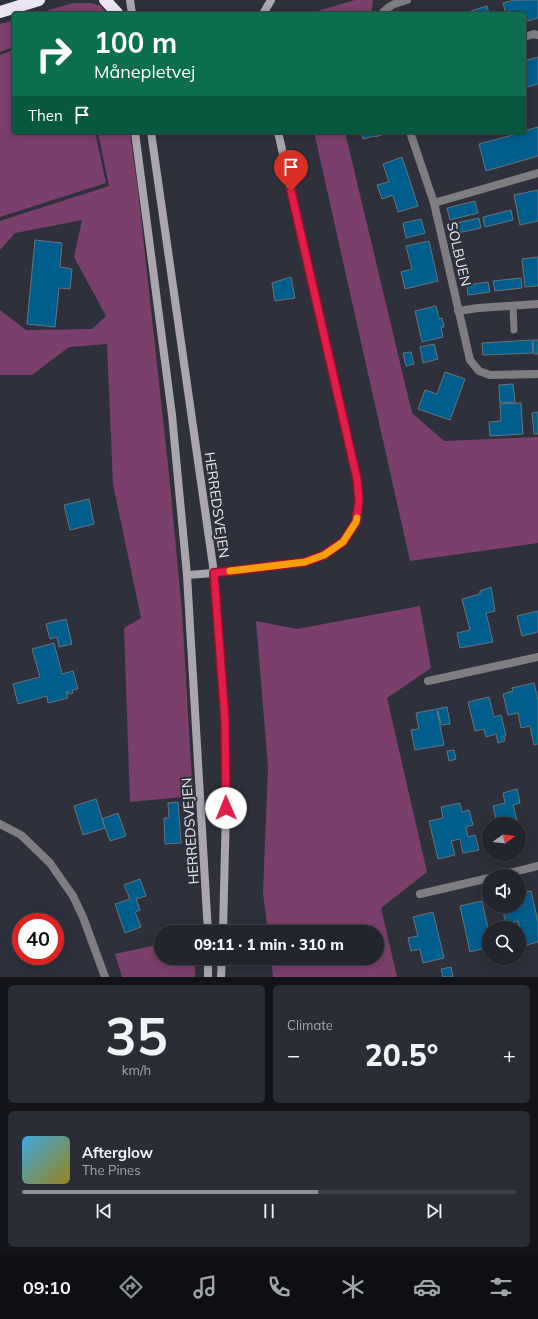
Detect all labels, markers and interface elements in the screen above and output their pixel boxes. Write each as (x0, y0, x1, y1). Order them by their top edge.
text: 100 m (94, 25, 177, 60)
icon: right (28, 28, 80, 80)
text: Månepletvej (94, 60, 195, 83)
icon: arrive (71, 104, 93, 126)
text: Then (28, 106, 63, 125)
pin (274, 150, 308, 191)
icon: arrive (280, 156, 302, 178)
street label: SOLBUEN (443, 220, 475, 288)
street label: HERREDSVEJEN (201, 451, 233, 559)
street label: HERREDSVEJEN (177, 777, 203, 885)
position arrow (205, 787, 247, 829)
north arrow (482, 817, 526, 861)
map controls (482, 817, 526, 965)
button: sound (482, 869, 526, 913)
speed limit sign: 40 (12, 913, 64, 965)
button: search (482, 921, 526, 965)
text: 09:11 · 1 min · 310 m (194, 935, 344, 954)
text: 35 (105, 1003, 168, 1068)
text: Climate (287, 1017, 333, 1033)
text: 20.5° (365, 1036, 438, 1074)
text: − (287, 1041, 300, 1069)
text: + (503, 1041, 516, 1069)
text: km/h (122, 1062, 151, 1078)
text: Afterglow (82, 1143, 153, 1162)
text: The Pines (82, 1162, 141, 1178)
icon: previous (93, 1200, 115, 1222)
icon: pause (258, 1200, 280, 1222)
icon: next (423, 1200, 445, 1222)
icon: directions (117, 1273, 145, 1301)
icon: music (191, 1273, 219, 1301)
icon: phone (265, 1273, 293, 1301)
icon: climate (339, 1273, 367, 1301)
icon: car (413, 1273, 441, 1301)
icon: filters (487, 1273, 515, 1301)
text: 09:10 (23, 1276, 71, 1299)

